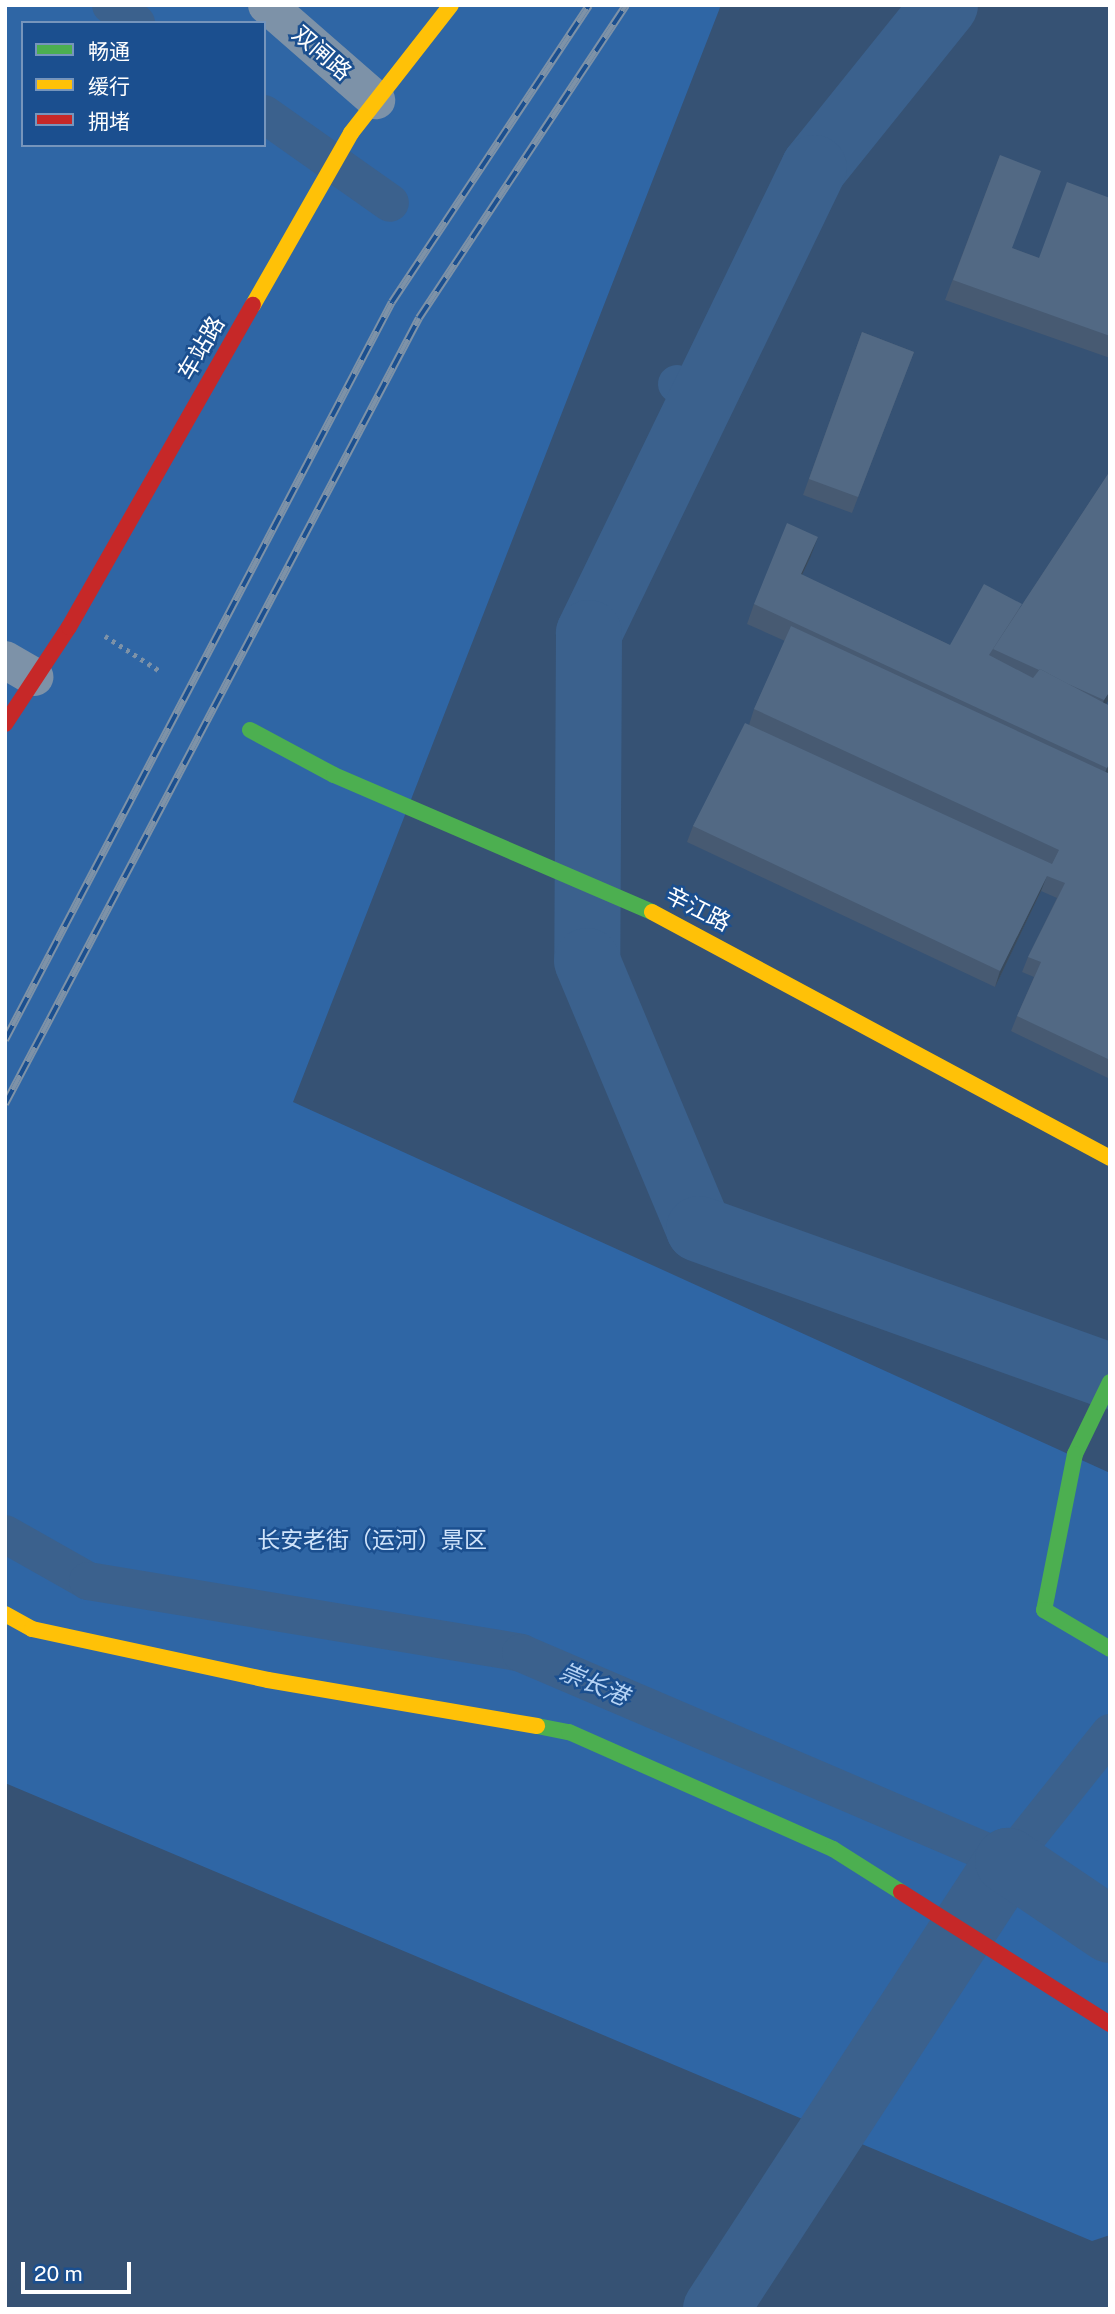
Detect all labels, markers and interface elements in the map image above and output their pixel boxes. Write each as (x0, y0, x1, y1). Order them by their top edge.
street label: 双闸路 (287, 20, 357, 86)
legend (21, 21, 266, 147)
text: 畅通 (88, 39, 130, 64)
text: 缓行 (88, 74, 130, 99)
text: 拥堵 (88, 109, 130, 134)
street label: 车站路 (172, 311, 230, 385)
street label: 辛江路 (661, 881, 735, 937)
park label: 长安老街（运河）景区 (257, 1526, 487, 1554)
water label: 崇长港 (555, 1657, 633, 1711)
scale bar (24, 2248, 135, 2292)
text: 20 m (34, 2261, 83, 2286)

